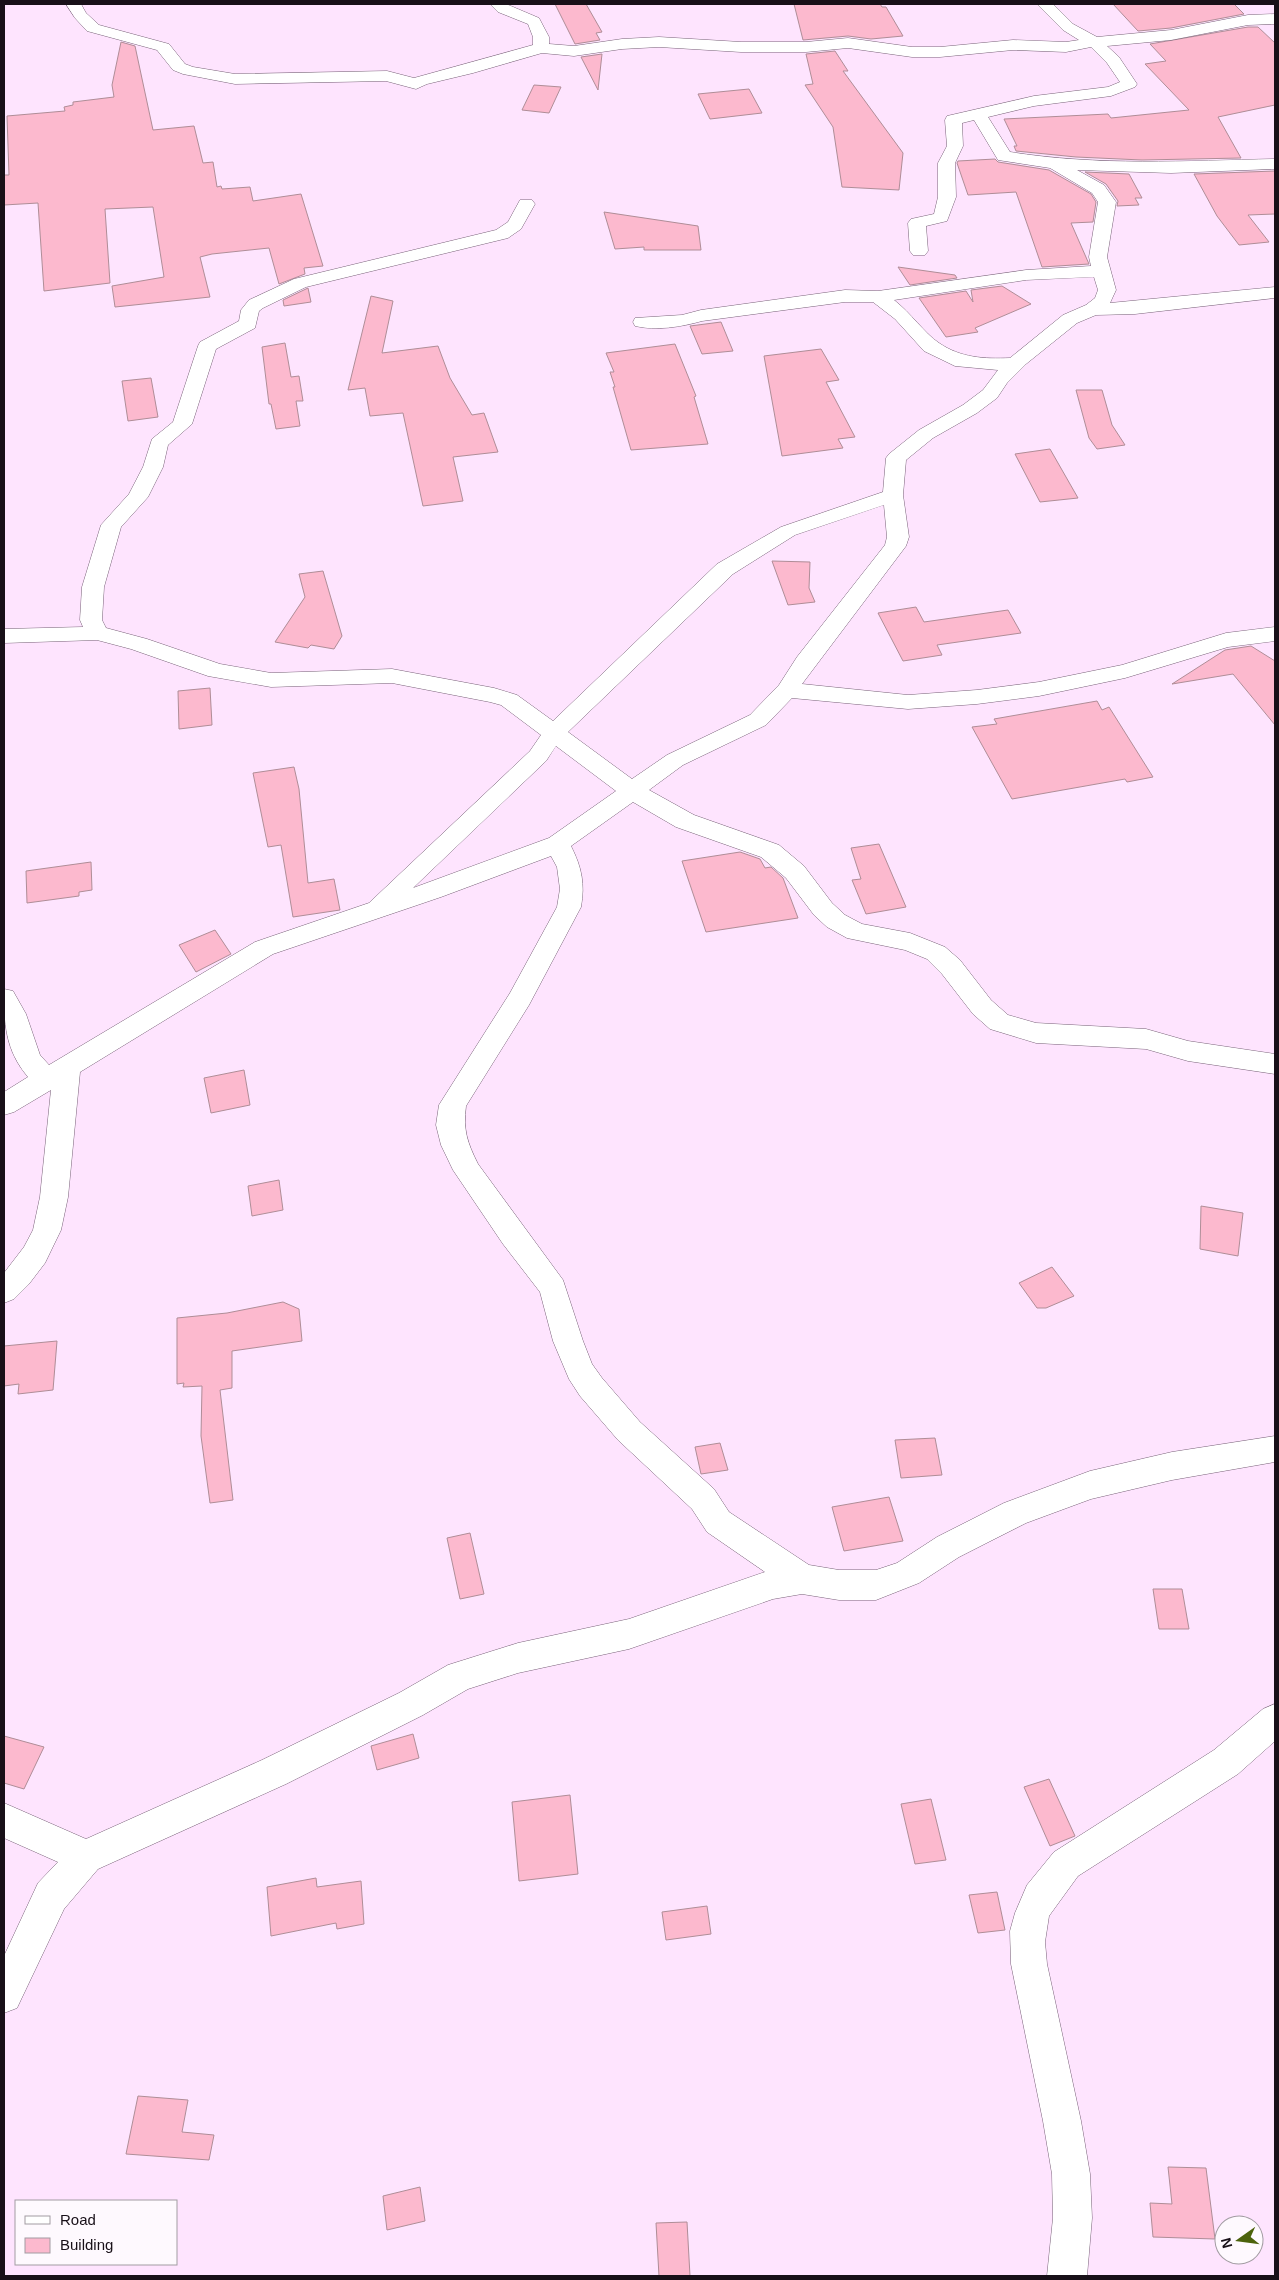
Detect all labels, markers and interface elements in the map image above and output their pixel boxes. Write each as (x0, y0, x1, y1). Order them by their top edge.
legend (15, 2200, 178, 2265)
text: Road (60, 2211, 96, 2228)
north arrow (1214, 2215, 1264, 2265)
text: Building (60, 2236, 113, 2253)
text: N (1217, 2236, 1235, 2250)

